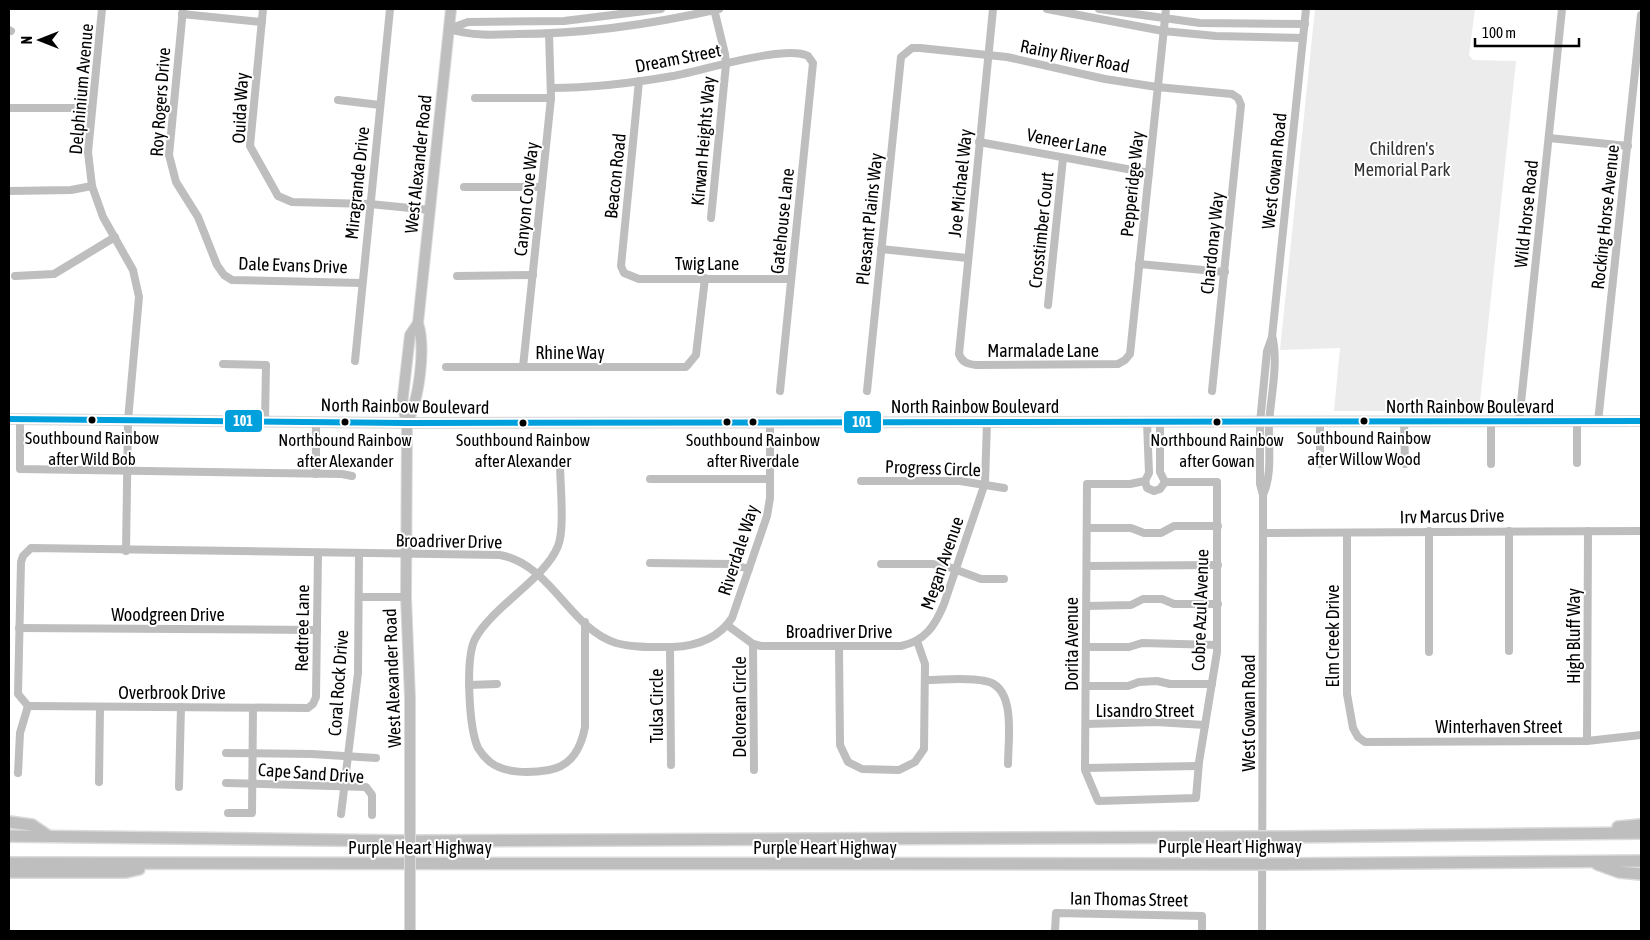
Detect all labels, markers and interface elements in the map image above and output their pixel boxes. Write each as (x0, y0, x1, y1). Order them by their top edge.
north arrow (15, 15, 65, 65)
scale bar (1475, 15, 1579, 47)
street label: Delphinium Avenue (65, 23, 97, 155)
text: 100 m (1482, 24, 1516, 41)
street label: Rainy River Road (1019, 35, 1131, 77)
text: N (19, 36, 35, 44)
street label: Dream Street (633, 39, 723, 77)
street label: Roy Rogers Drive (146, 47, 174, 157)
street label: Ouida Way (228, 72, 252, 144)
street label: Kirwan Heights Way (687, 75, 719, 207)
street label: West Alexander Road (400, 94, 436, 234)
street label: West Gowan Road (1257, 112, 1291, 230)
street label: Veneer Lane (1025, 124, 1109, 160)
street label: Miragrande Drive (341, 126, 373, 240)
street label: Joe Michael Way (944, 128, 976, 238)
street label: Pepperidge Way (1116, 130, 1148, 238)
street label: Beacon Road (600, 132, 630, 220)
park label: Children's Memorial Park (1354, 138, 1450, 180)
street label: Canyon Cove Way (510, 141, 542, 257)
street label: Rocking Horse Avenue (1587, 143, 1623, 291)
street label: Pleasant Plains Way (852, 152, 886, 286)
street label: Wild Horse Road (1510, 159, 1542, 269)
street label: Gatehouse Lane (766, 167, 798, 275)
street label: Crosstimber Court (1024, 171, 1058, 289)
street label: Chardonay Way (1196, 191, 1228, 295)
street label: Dale Evans Drive (238, 253, 348, 277)
street label: Twig Lane (675, 253, 739, 274)
street label: Marmalade Lane (987, 340, 1099, 361)
street label: Rhine Way (535, 342, 605, 363)
street label: North Rainbow Boulevard (321, 394, 489, 418)
street label: North Rainbow Boulevard (891, 396, 1059, 417)
street label: North Rainbow Boulevard (1386, 396, 1554, 417)
line badge: 101 (224, 409, 263, 433)
line badge: 101 (843, 410, 882, 434)
text: 101 (233, 413, 253, 429)
text: 101 (852, 414, 872, 430)
marker: Southbound Rainbow after Wild Bob (87, 415, 97, 425)
marker: Southbound Rainbow after Willow Wood (1359, 416, 1369, 426)
marker: Northbound Rainbow after Alexander (340, 417, 350, 427)
unlabelled marker (722, 417, 732, 427)
marker: Southbound Rainbow after Riverdale (748, 417, 758, 427)
marker: Northbound Rainbow after Gowan (1212, 417, 1222, 427)
marker: Southbound Rainbow after Alexander (518, 418, 528, 428)
place label: Southbound Rainbow after Wild Bob (25, 428, 159, 469)
place label: Southbound Rainbow after Willow Wood (1297, 428, 1431, 469)
place label: Northbound Rainbow after Alexander (278, 430, 412, 471)
place label: Southbound Rainbow after Alexander (456, 430, 590, 471)
place label: Southbound Rainbow after Riverdale (686, 430, 820, 471)
place label: Northbound Rainbow after Gowan (1150, 430, 1284, 471)
street label: Progress Circle (885, 456, 981, 480)
street label: Riverdale Way (713, 502, 763, 598)
street label: Irv Marcus Drive (1400, 505, 1504, 527)
street label: Megan Avenue (916, 514, 968, 612)
street label: Broadriver Drive (395, 530, 503, 552)
street label: Cobre Azul Avenue (1187, 549, 1213, 671)
street label: Redtree Lane (291, 584, 313, 672)
street label: Elm Creek Drive (1322, 585, 1343, 687)
street label: High Bluff Way (1563, 588, 1584, 684)
street label: Dorita Avenue (1061, 597, 1082, 691)
street label: Woodgreen Drive (111, 604, 225, 625)
street label: West Alexander Road (379, 608, 405, 748)
street label: Broadriver Drive (786, 621, 892, 642)
street label: Coral Rock Drive (324, 629, 352, 737)
street label: West Gowan Road (1238, 655, 1259, 772)
street label: Delorean Circle (729, 656, 750, 758)
street label: Tulsa Circle (646, 669, 667, 743)
street label: Overbrook Drive (118, 682, 226, 703)
street label: Lisandro Street (1096, 700, 1194, 721)
street label: Winterhaven Street (1435, 716, 1563, 737)
street label: Cape Sand Drive (257, 759, 365, 787)
street label: Purple Heart Highway (1158, 836, 1302, 857)
street label: Purple Heart Highway (348, 837, 492, 858)
street label: Purple Heart Highway (753, 837, 897, 858)
street label: Ian Thomas Street (1070, 887, 1188, 911)

